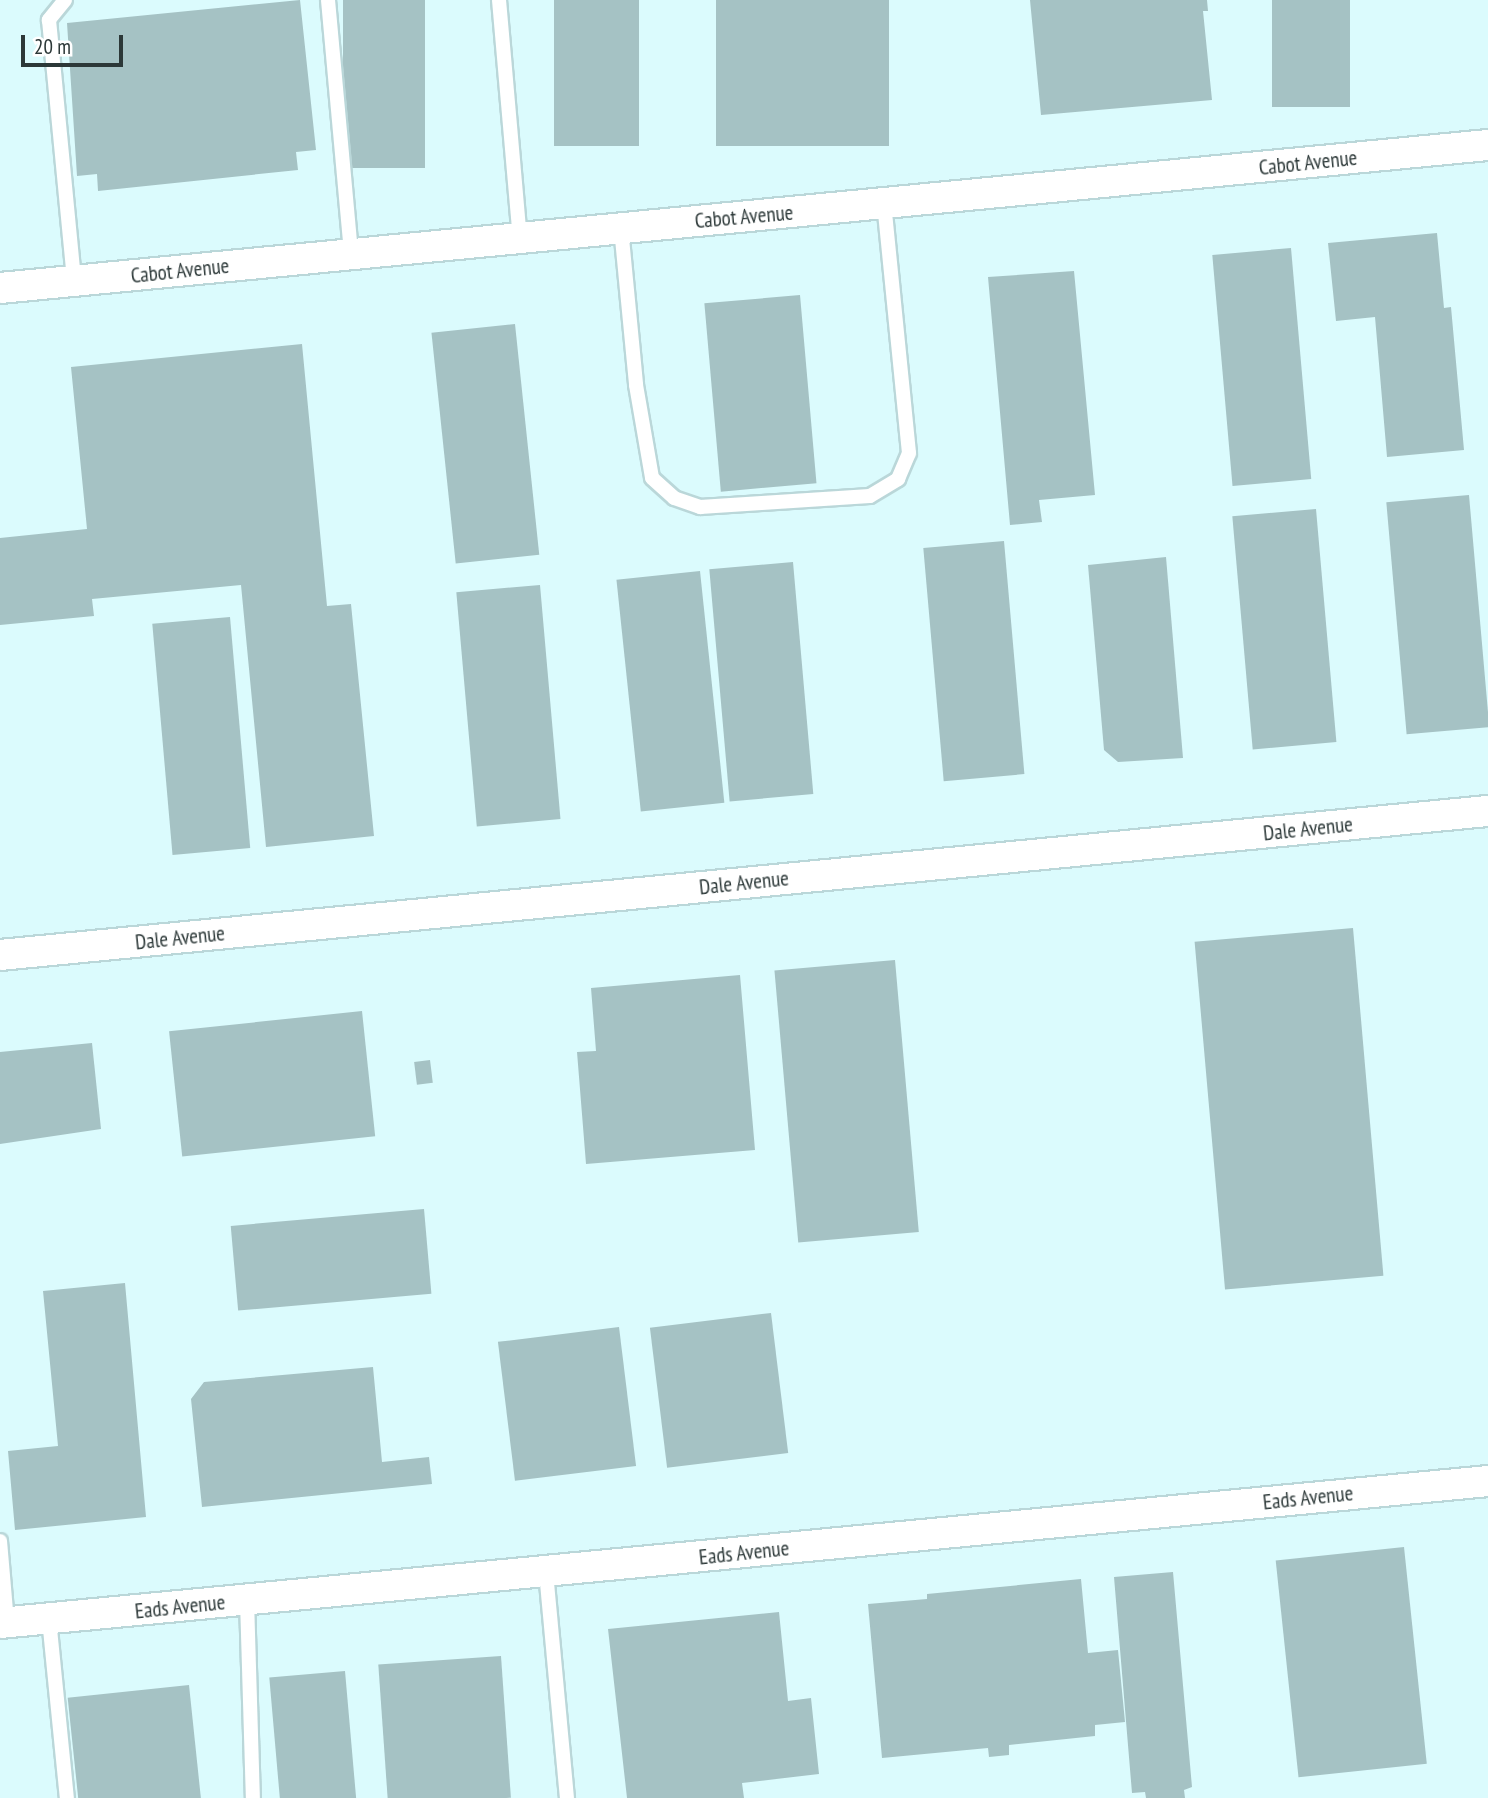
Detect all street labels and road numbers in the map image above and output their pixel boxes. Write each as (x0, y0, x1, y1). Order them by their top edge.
street label: Cabot Avenue (1257, 145, 1359, 181)
street label: Cabot Avenue (693, 200, 795, 234)
street label: Cabot Avenue (129, 253, 231, 289)
street label: Dale Avenue (1262, 812, 1354, 846)
street label: Dale Avenue (698, 866, 790, 900)
street label: Dale Avenue (134, 921, 226, 955)
street label: Eads Avenue (1261, 1481, 1355, 1515)
street label: Eads Avenue (697, 1536, 791, 1570)
street label: Eads Avenue (133, 1590, 227, 1624)

